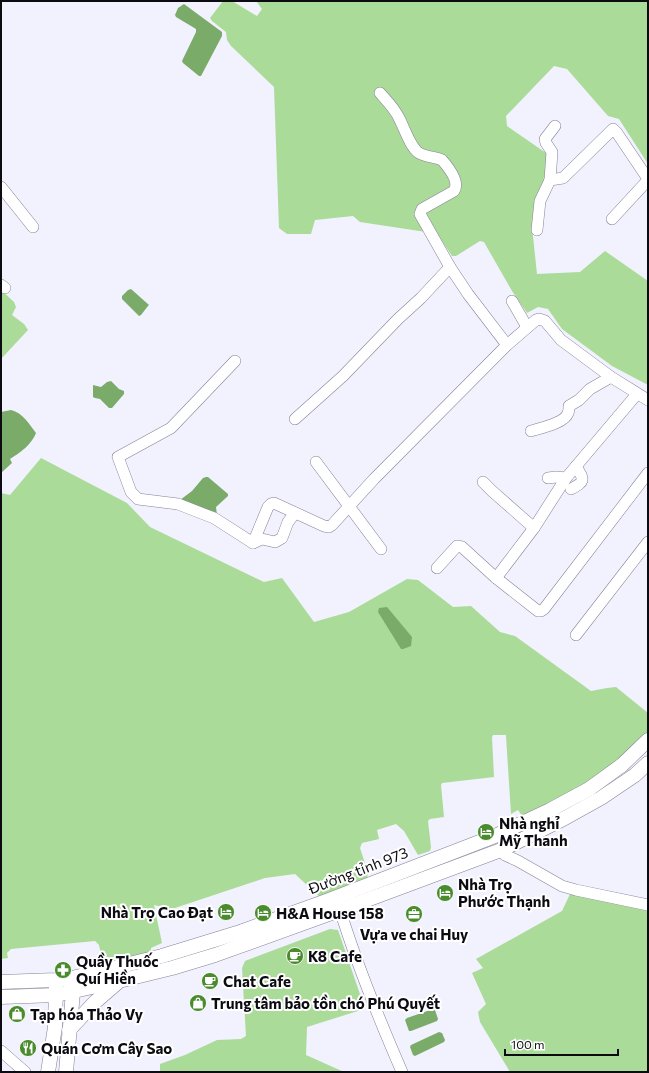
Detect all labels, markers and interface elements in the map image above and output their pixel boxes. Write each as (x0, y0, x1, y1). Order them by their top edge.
place label: Nhà nghỉ Mỹ Thanh (499, 814, 568, 849)
hotel icon: Nhà nghỉ Mỹ Thanh (476, 822, 496, 842)
street label: Đường tỉnh 973 (305, 843, 410, 898)
place label: Nhà Trọ Phước Thạnh (458, 875, 550, 911)
hotel icon: Nhà Trọ Phước Thạnh (435, 883, 455, 903)
hotel icon: Nhà Trọ Cao Đạt (216, 902, 236, 922)
place label: Nhà Trọ Cao Đạt (101, 903, 213, 922)
hotel icon: H&A House 158 (253, 903, 273, 923)
place label: H&A House 158 (276, 904, 384, 922)
office icon: Vựa ve chai Huy (404, 904, 424, 924)
place label: Vựa ve chai Huy (360, 925, 469, 944)
cafe icon: K8 Cafe (285, 946, 305, 966)
place label: K8 Cafe (308, 947, 362, 965)
place label: Quầy Thuốc Quí Hiền (76, 952, 159, 987)
pharmacy icon: Quầy Thuốc Quí Hiền (53, 960, 73, 980)
cafe icon: Chat Cafe (200, 971, 220, 991)
place label: Chat Cafe (223, 972, 291, 990)
shop icon: Trung tâm bảo tồn chó Phú Quyết (188, 993, 208, 1013)
place label: Trung tâm bảo tồn chó Phú Quyết (211, 994, 440, 1012)
shop icon: Tạp hóa Thảo Vy (7, 1004, 27, 1024)
place label: Tạp hóa Thảo Vy (30, 1005, 144, 1024)
scale bar (505, 1031, 618, 1057)
text: 100 m (511, 1037, 545, 1051)
restaurant icon: Quán Cơm Cây Sao (18, 1038, 38, 1058)
place label: Quán Cơm Cây Sao (41, 1039, 172, 1057)

